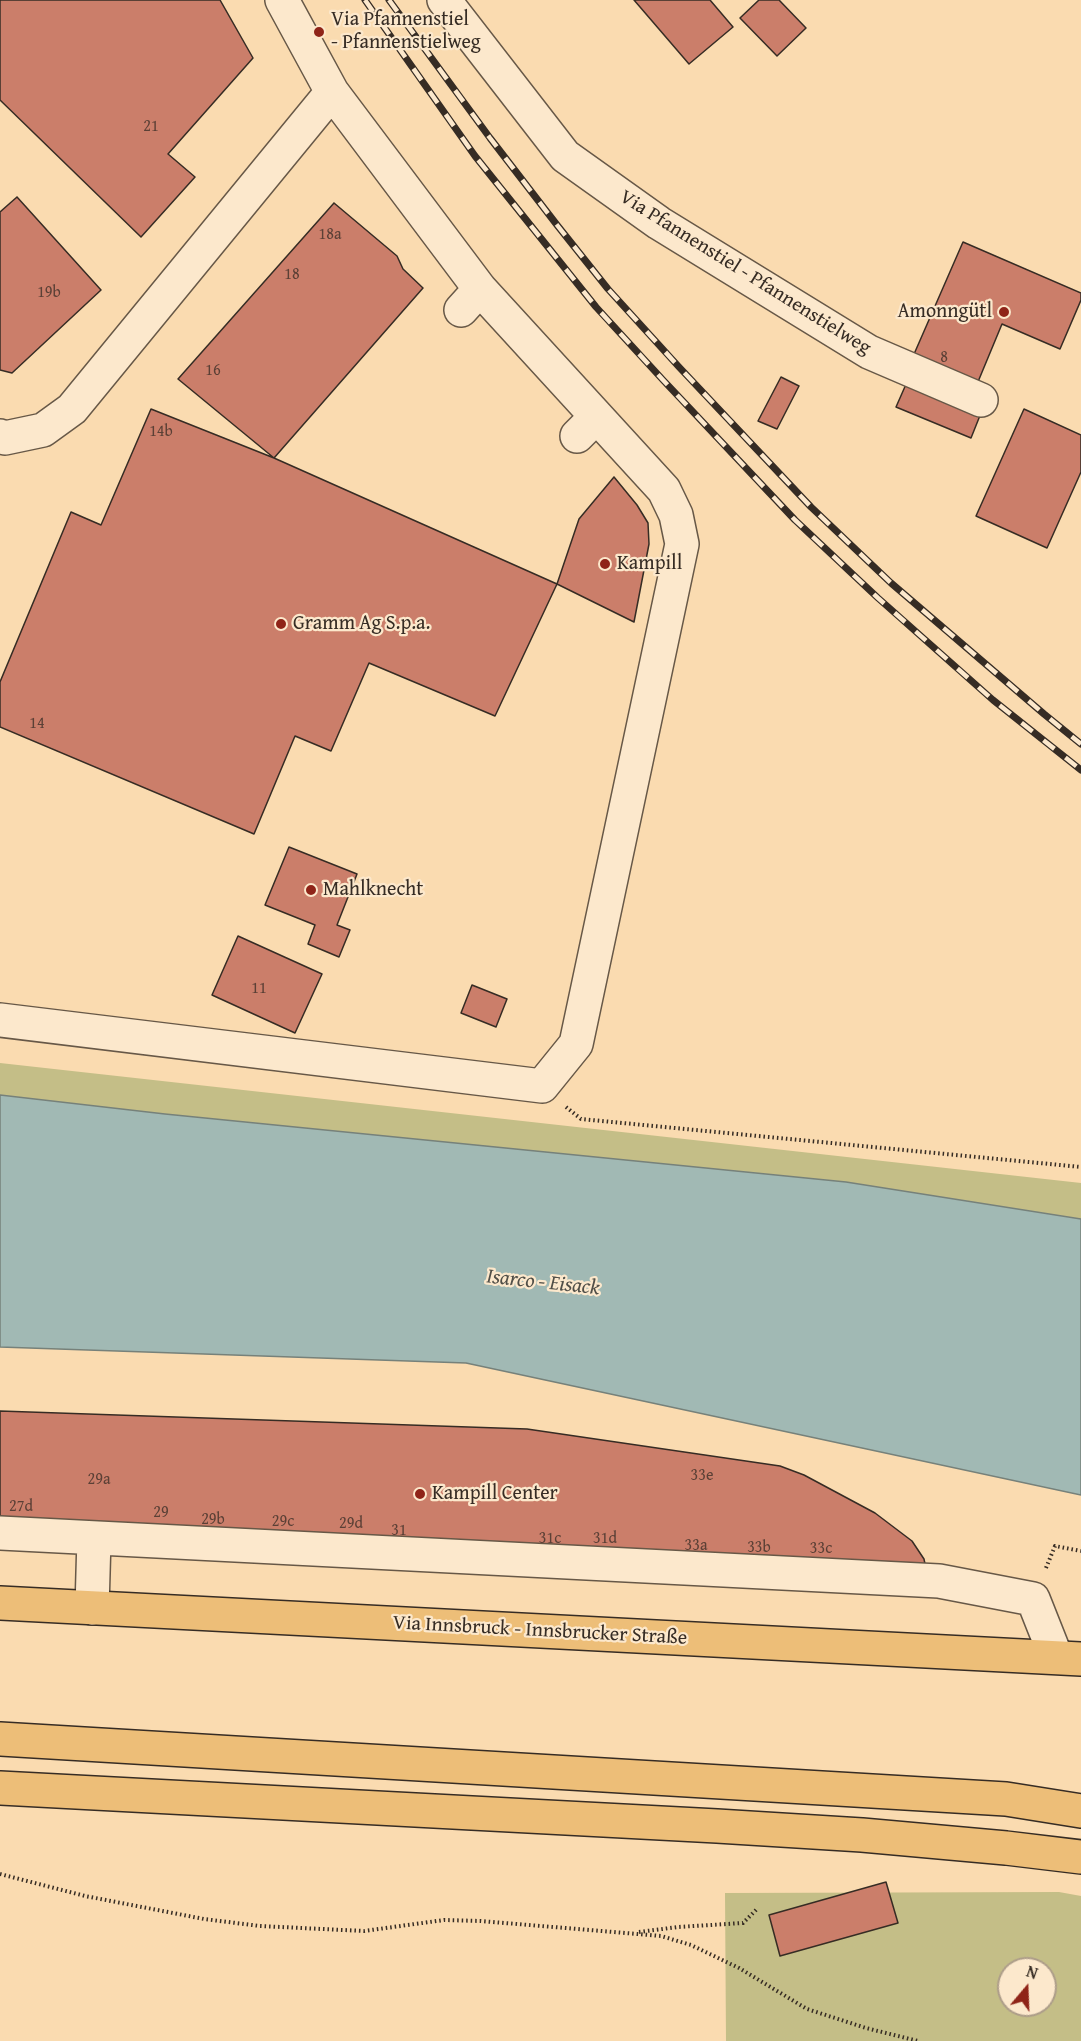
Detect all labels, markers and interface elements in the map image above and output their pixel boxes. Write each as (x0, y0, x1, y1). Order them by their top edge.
place label: Via Pfannenstiel - Pfannenstielweg (331, 8, 481, 55)
marker: Via Pfannenstiel - Pfannenstielweg (312, 25, 326, 39)
house number: 21 (143, 117, 159, 137)
street label: Via Pfannenstiel - Pfannenstielweg (615, 185, 875, 361)
house number: 18a (319, 225, 341, 245)
house number: 18 (284, 265, 300, 285)
house number: 19b (37, 283, 61, 303)
place label: Amonngütl (897, 300, 992, 324)
marker: Amonngütl (997, 305, 1011, 319)
house number: 8 (940, 348, 948, 368)
house number: 16 (205, 361, 221, 381)
house number: 14b (149, 422, 173, 442)
place label: Kampill (617, 552, 682, 576)
marker: Kampill (598, 557, 612, 571)
place label: Gramm Ag S.p.a. (293, 612, 430, 636)
marker: Gramm Ag S.p.a. (274, 617, 288, 631)
house number: 14 (29, 714, 45, 734)
place label: Mahlknecht (323, 878, 423, 902)
marker: Mahlknecht (304, 883, 318, 897)
house number: 11 (251, 979, 267, 999)
water label: Isarco - Eisack (485, 1265, 601, 1301)
house number: 33e (691, 1466, 713, 1486)
house number: 29a (88, 1470, 110, 1490)
place label: Kampill Center (432, 1482, 558, 1506)
marker: Kampill Center (413, 1487, 427, 1501)
house number: 27d (9, 1497, 33, 1517)
house number: 29 (153, 1503, 169, 1523)
house number: 29b (201, 1510, 225, 1530)
house number: 29c (272, 1512, 294, 1532)
house number: 29d (339, 1514, 363, 1534)
house number: 31 (391, 1521, 407, 1541)
house number: 31c (539, 1529, 561, 1549)
house number: 31d (593, 1529, 617, 1549)
house number: 33a (685, 1536, 707, 1556)
house number: 33b (747, 1538, 771, 1558)
house number: 33c (810, 1539, 832, 1559)
street label: Via Innsbruck - Innsbrucker Straße (392, 1611, 688, 1651)
north arrow (997, 1957, 1057, 2017)
text: N (1023, 1959, 1041, 1985)

